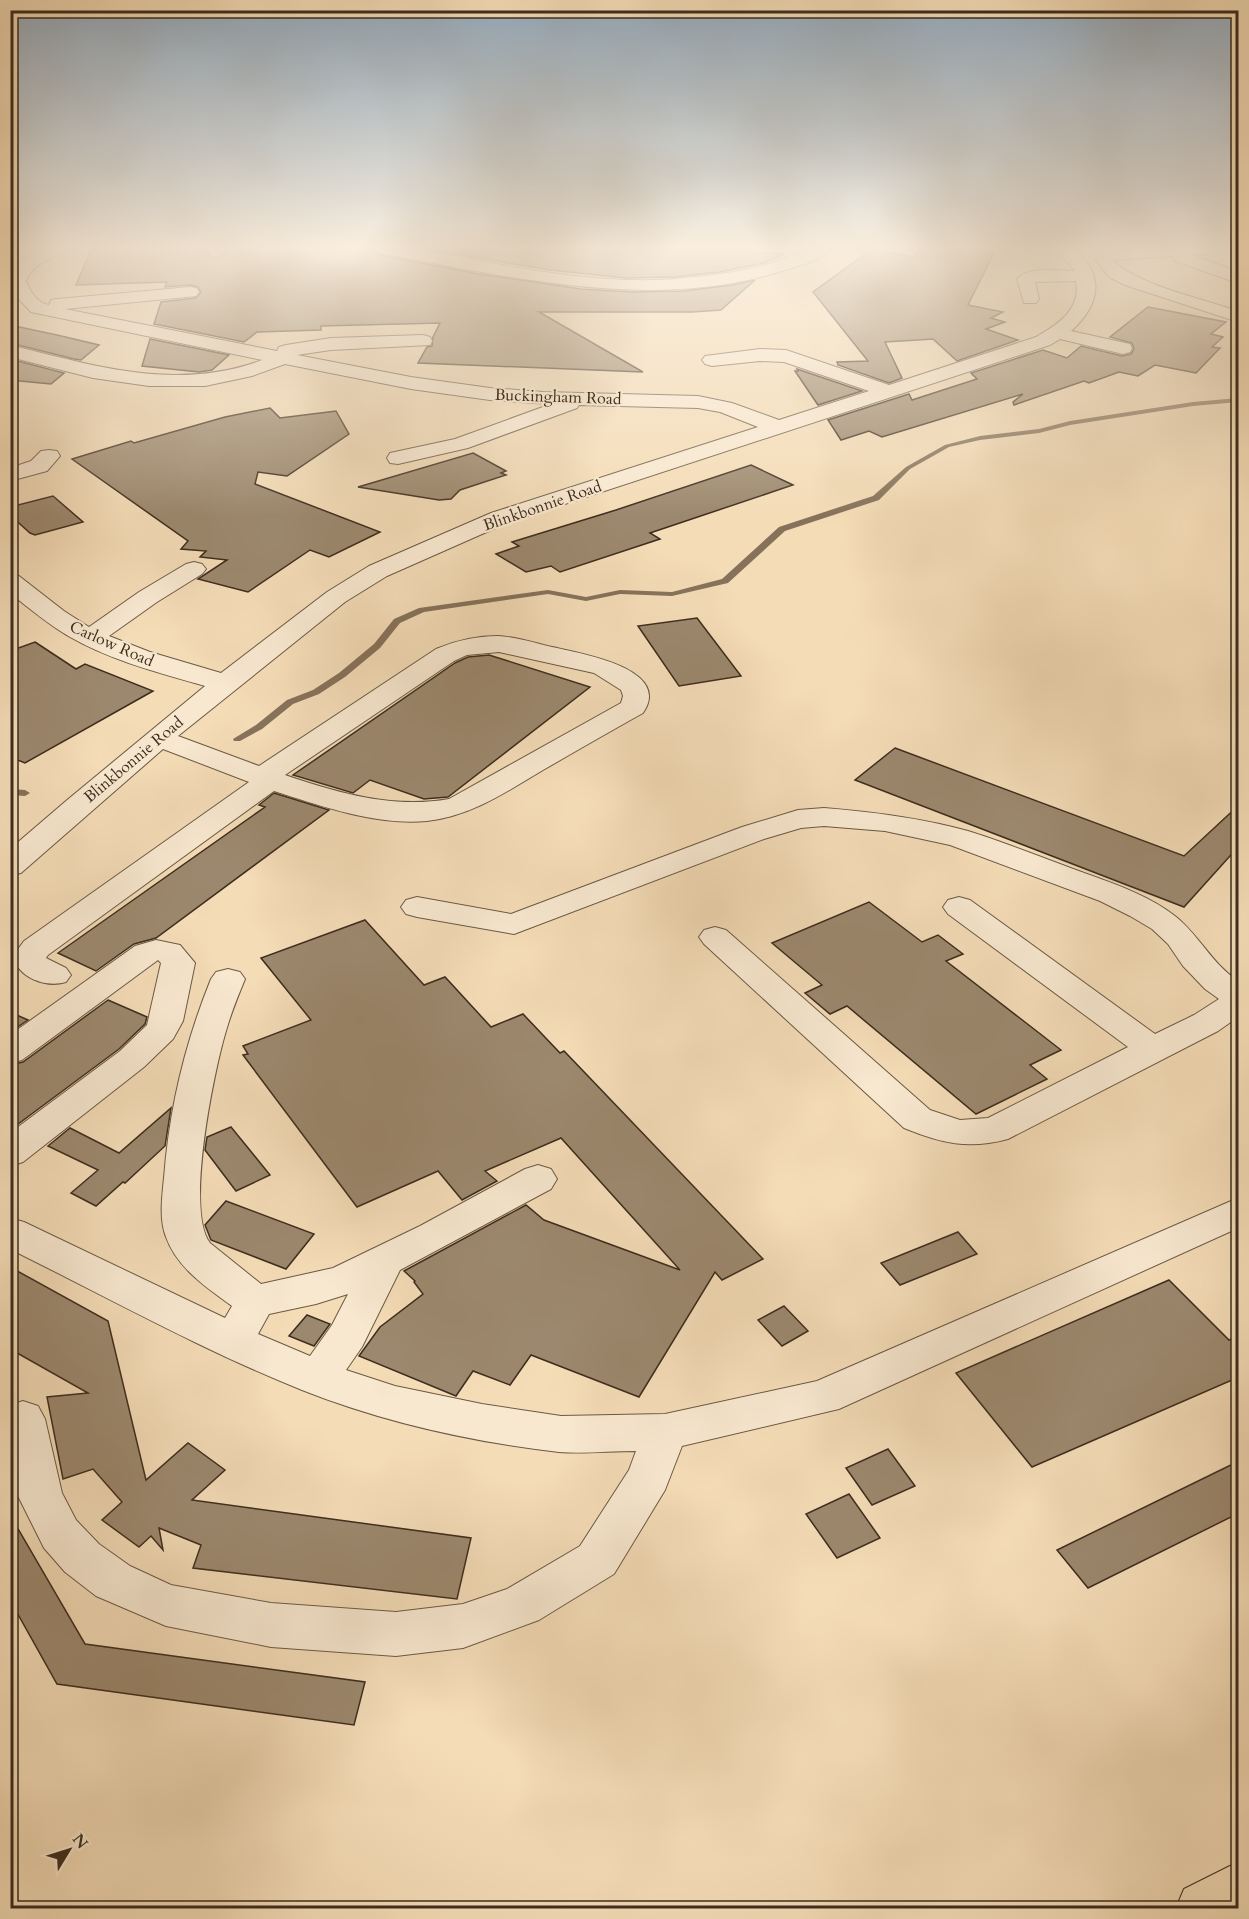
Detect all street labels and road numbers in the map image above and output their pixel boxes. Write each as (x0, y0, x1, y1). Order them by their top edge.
street label: Buckingham Road (494, 384, 622, 410)
street label: Blinkbonnie Road (480, 475, 605, 536)
street label: Carlow Road (66, 616, 158, 672)
street label: Blinkbonnie Road (79, 711, 188, 808)

